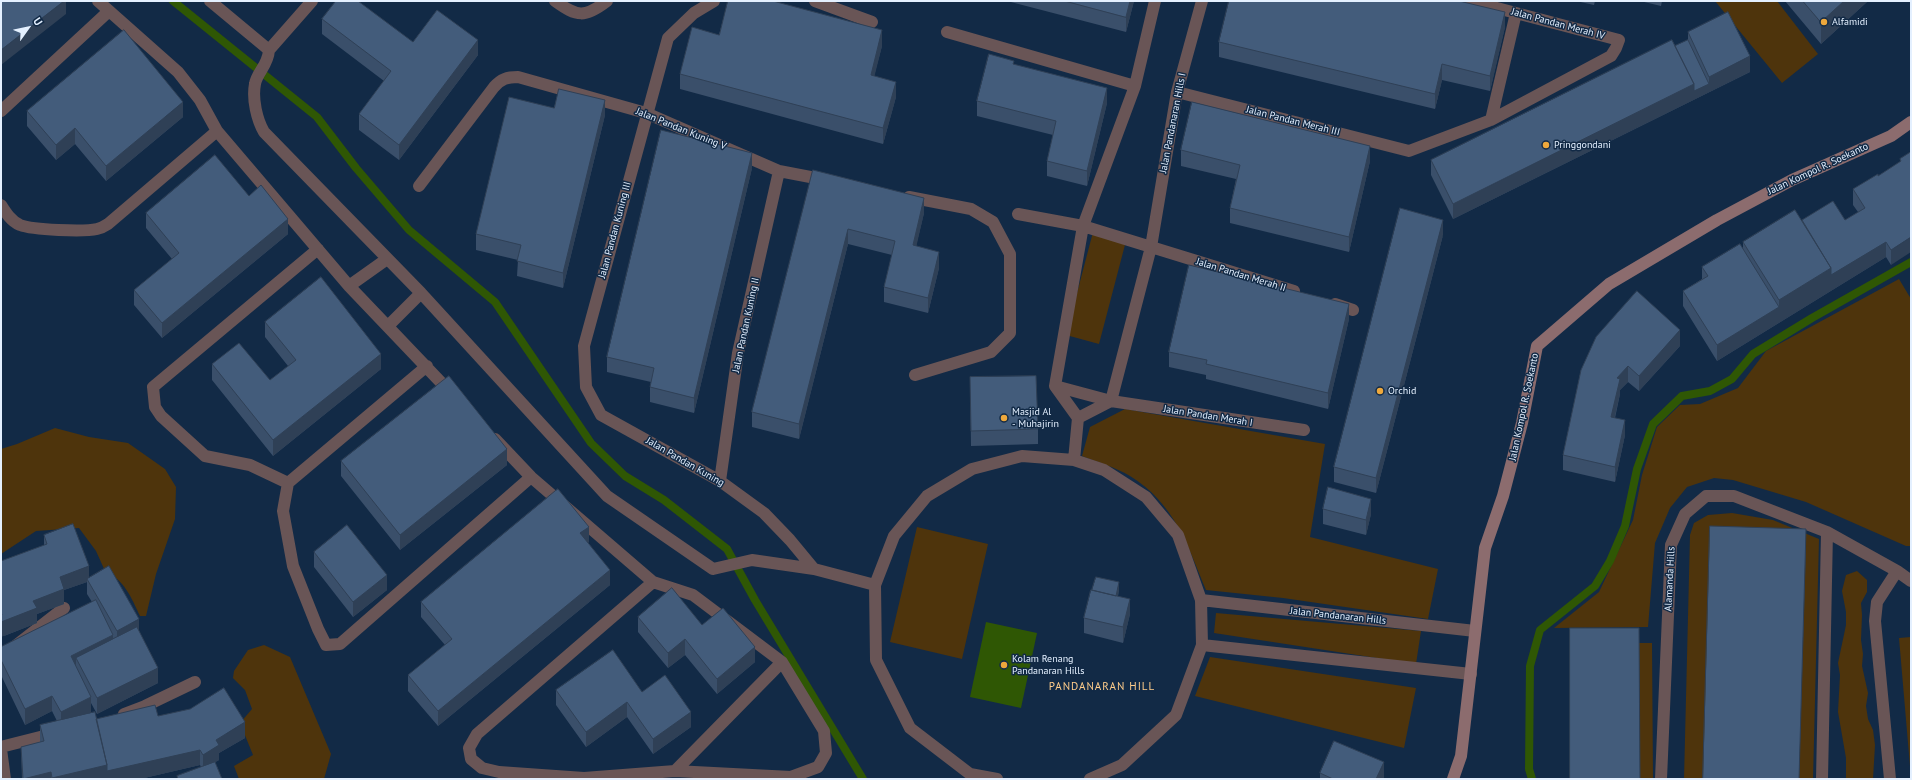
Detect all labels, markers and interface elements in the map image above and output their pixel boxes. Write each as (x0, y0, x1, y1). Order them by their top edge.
street label: Jalan Pandan Merah IV (1510, 6, 1606, 42)
north arrow (8, 8, 48, 48)
text: U (30, 15, 46, 28)
place label: Alfamidi (1832, 16, 1868, 28)
marker: Alfamidi (1819, 17, 1829, 27)
street label: Jalan Pandanaran Hills I (1157, 72, 1189, 174)
street label: Jalan Pandan Merah III (1245, 104, 1341, 138)
street label: Jalan Pandan Kuning V (634, 105, 728, 153)
place label: Pringgondani (1554, 139, 1611, 151)
marker: Pringgondani (1541, 140, 1551, 150)
street label: Jalan Kompol R. Soekanto (1766, 140, 1870, 198)
street label: Jalan Pandan Kuning III (596, 180, 634, 280)
street label: Jalan Pandan Merah II (1195, 256, 1287, 294)
street label: Jalan Pandan Kuning II (730, 276, 762, 374)
street label: Jalan Kompol R. Soekanto (1507, 352, 1541, 462)
place label: Orchid (1388, 385, 1416, 397)
marker: Orchid (1375, 386, 1385, 396)
street label: Jalan Pandan Merah I (1162, 403, 1254, 429)
place label: Masjid Al - Muhajirin (1012, 406, 1059, 430)
marker: Masjid Al - Muhajirin (999, 413, 1009, 423)
street label: Jalan Pandan Kuning (644, 435, 726, 489)
street label: Alamanda Hills (1662, 546, 1678, 612)
street label: Jalan Pandanaran Hills (1289, 605, 1387, 627)
place label: Kolam Renang Pandanaran Hills (1012, 653, 1084, 676)
marker: Kolam Renang Pandanaran Hills (999, 660, 1009, 670)
district label: PANDANARAN HILL (1049, 680, 1155, 694)

